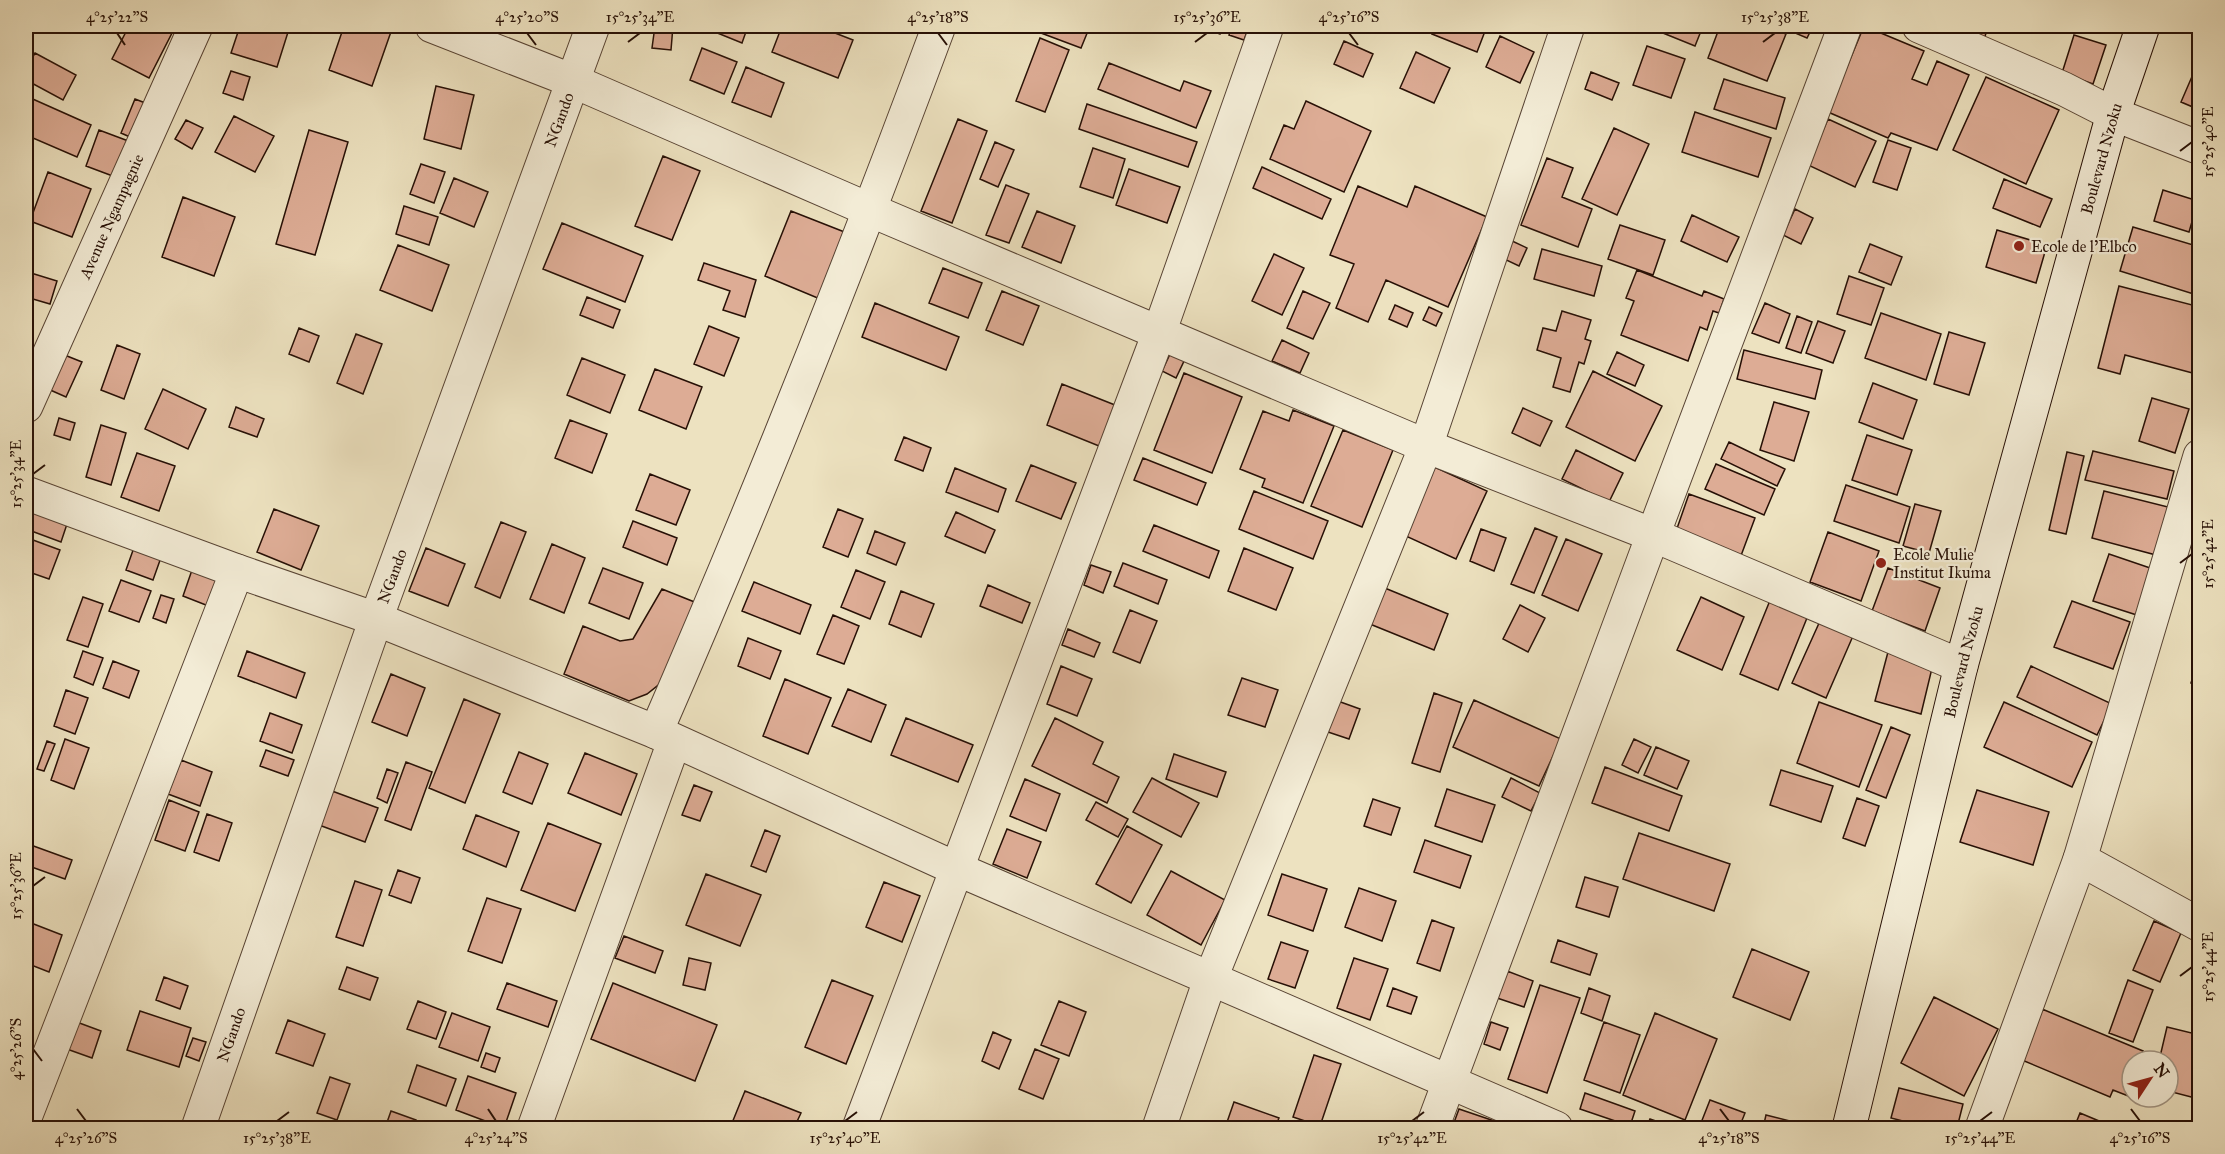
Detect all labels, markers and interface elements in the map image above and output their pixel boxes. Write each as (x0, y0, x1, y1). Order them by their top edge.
text: 4°25'22"S (86, 8, 148, 26)
text: 4°25'20"S (495, 8, 559, 26)
text: 15°25'34"E (606, 8, 674, 26)
text: 4°25'18"S (907, 8, 969, 26)
text: 15°25'36"E (1173, 8, 1241, 26)
text: 4°25'16"S (1319, 8, 1379, 26)
text: 15°25'38"E (1741, 8, 1809, 26)
street label: NGando (541, 90, 578, 150)
street label: Boulevard Nzoku (2077, 100, 2126, 216)
text: 15°25'40"E (2199, 106, 2217, 178)
street label: Avenue Ngampagnie (75, 151, 148, 283)
place label: Ecole de l'Elbco (2031, 237, 2137, 256)
marker: Ecole de l'Elbco (2012, 239, 2026, 253)
text: 15°25'34"E (7, 440, 25, 508)
text: 15°25'42"E (2199, 519, 2217, 589)
place label: Ecole Mulie Institut Ikuma (1893, 545, 1991, 582)
street label: NGando (374, 546, 411, 606)
marker: Ecole Mulie Institut Ikuma (1874, 556, 1888, 570)
street label: Boulevard Nzoku (1940, 603, 1987, 720)
text: 15°25'36"E (7, 852, 25, 920)
text: 15°25'44"E (2199, 931, 2217, 1002)
street label: NGando (213, 1005, 249, 1065)
text: 4°25'26"S (7, 1018, 25, 1080)
north arrow (2120, 1049, 2180, 1109)
text: N (2150, 1059, 2174, 1082)
text: 4°25'26"S (55, 1129, 117, 1147)
text: 15°25'38"E (243, 1129, 311, 1147)
text: 4°25'24"S (464, 1129, 528, 1147)
text: 15°25'40"E (809, 1129, 881, 1147)
text: 15°25'42"E (1377, 1129, 1447, 1147)
text: 4°25'18"S (1698, 1129, 1760, 1147)
text: 15°25'44"E (1945, 1129, 2016, 1147)
text: 4°25'16"S (2110, 1129, 2170, 1147)

